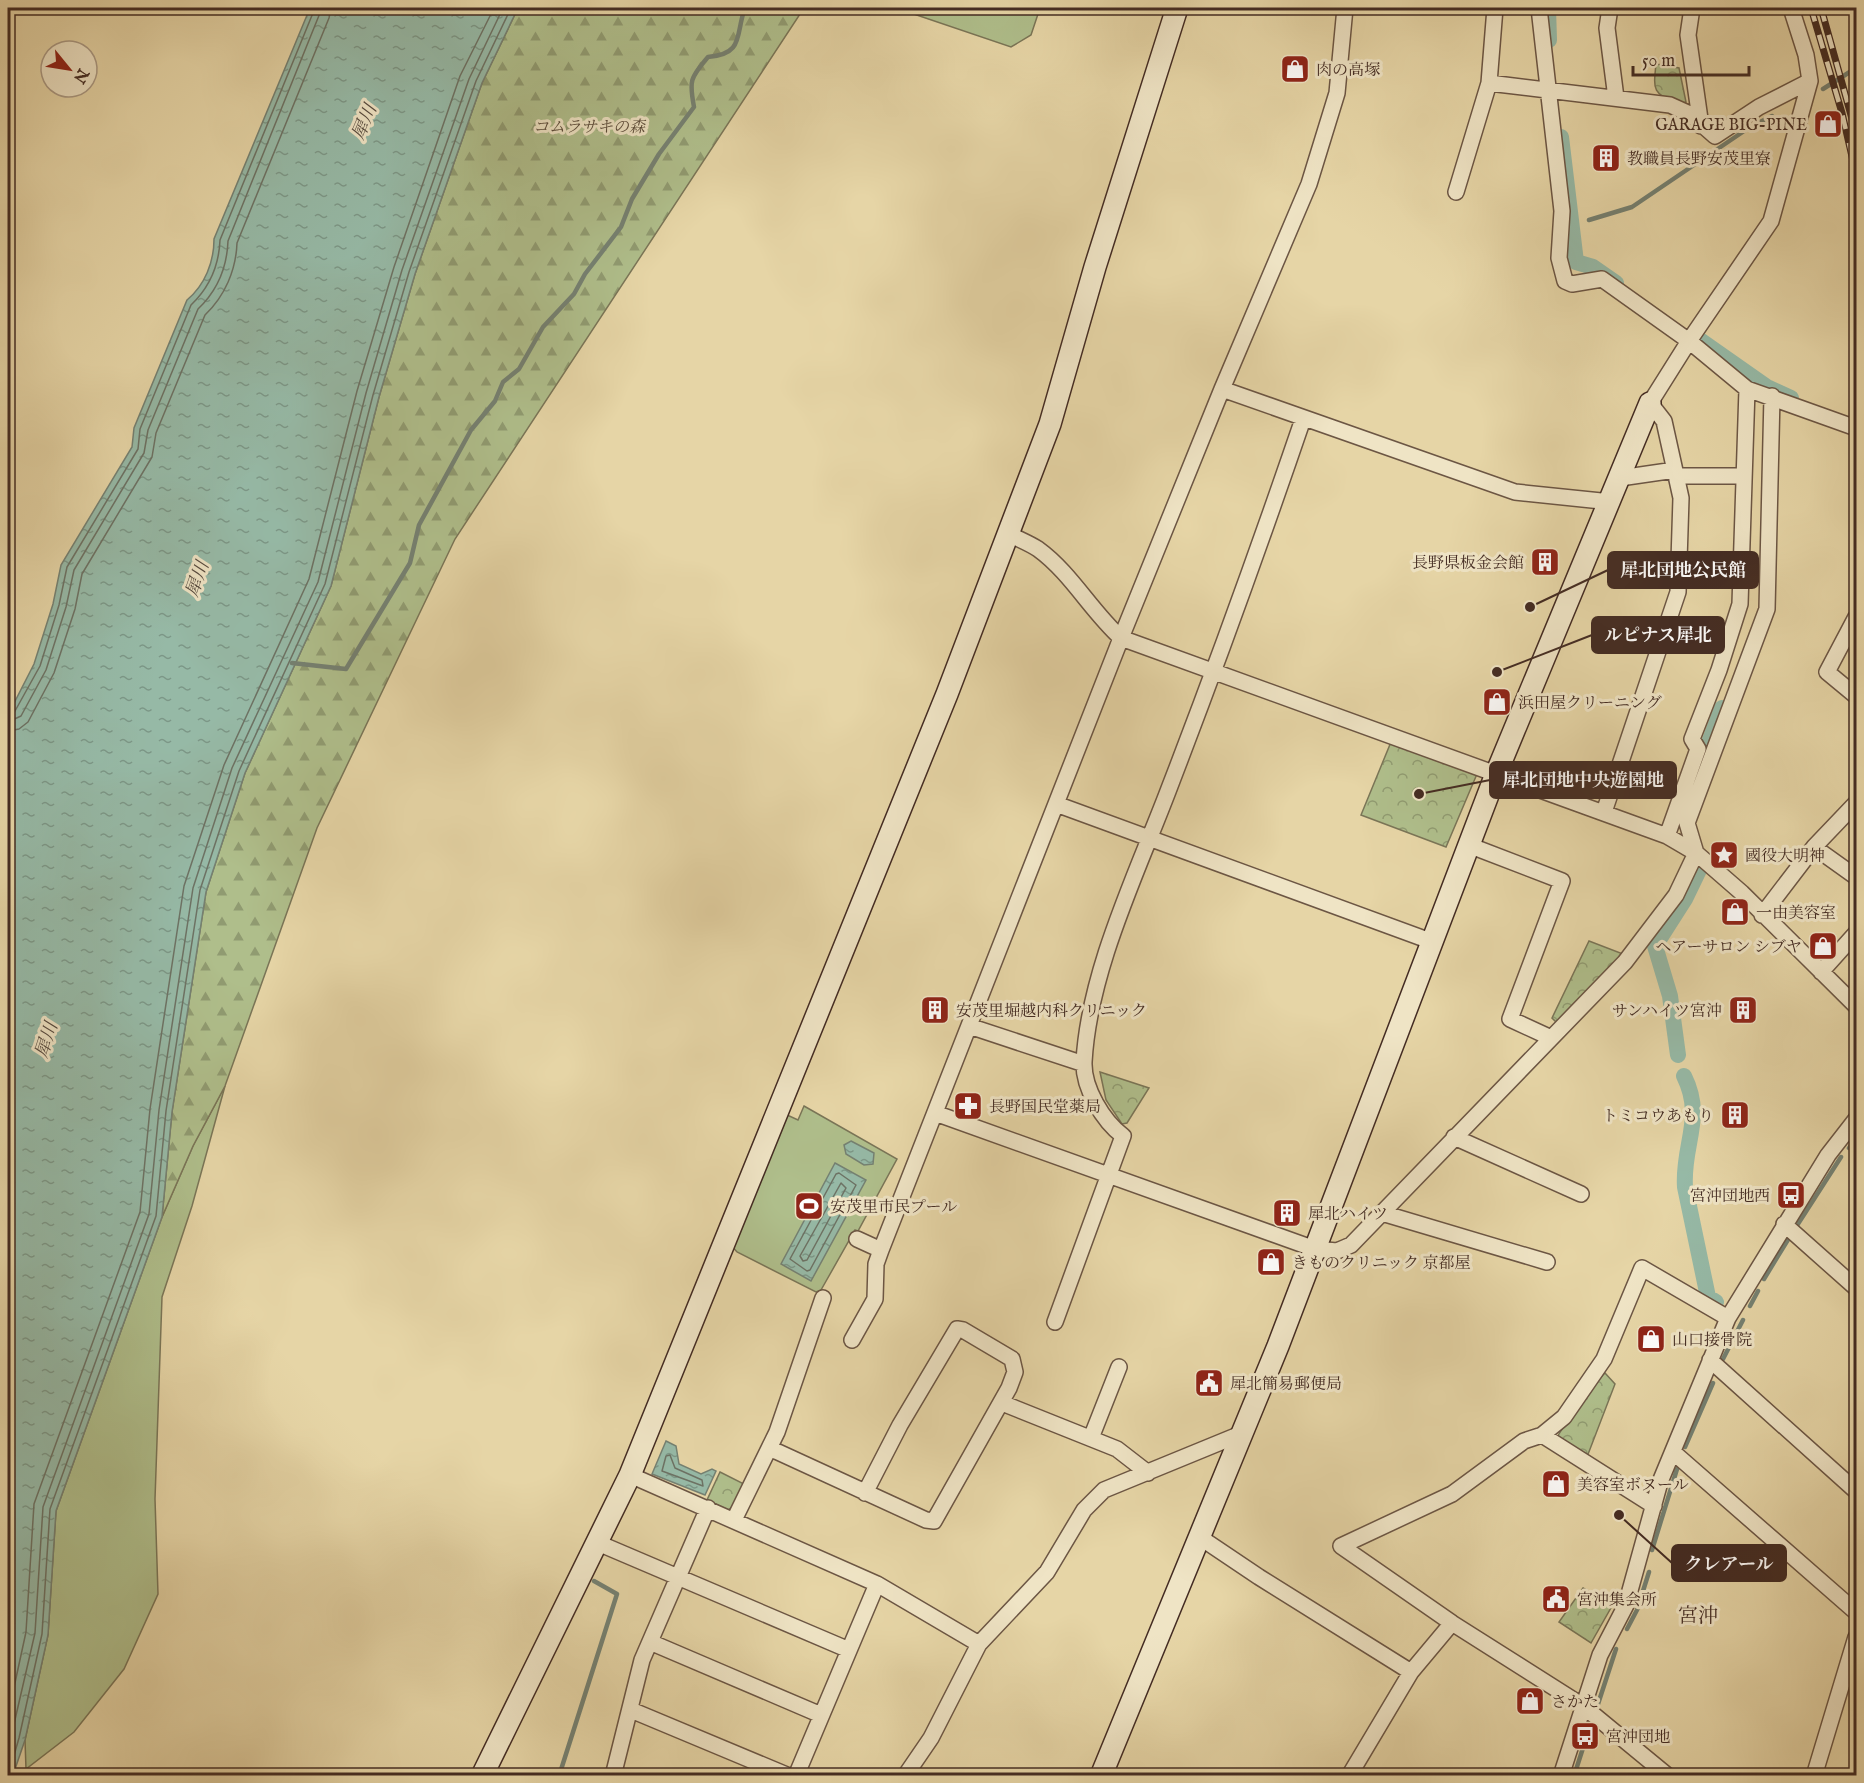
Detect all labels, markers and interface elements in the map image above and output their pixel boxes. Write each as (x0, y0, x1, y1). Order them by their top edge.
north arrow (39, 39, 99, 99)
scale bar (1633, 39, 1748, 77)
text: 50 m (1642, 50, 1675, 73)
shop icon: 肉の高塚 (1279, 53, 1311, 85)
place label: 肉の高塚 (1316, 61, 1380, 81)
text: N (68, 64, 93, 87)
water label: 犀川 (348, 100, 384, 144)
shop icon: GARAGE BIG-PINE (1812, 108, 1844, 140)
place label: GARAGE BIG-PINE (1655, 116, 1807, 136)
park label: コムラサキの森 (533, 118, 647, 138)
building icon: 教職員長野安茂里寮 (1590, 142, 1622, 174)
place label: 教職員長野安茂里寮 (1627, 150, 1771, 170)
building icon: 長野県板金会館 (1529, 546, 1561, 578)
callout: 犀北団地公民館 (1608, 552, 1758, 588)
place label: 長野県板金会館 (1412, 554, 1524, 574)
water label: 犀川 (182, 557, 216, 600)
text: 犀北団地公民館 (1620, 560, 1746, 583)
callout: ルピナス犀北 (1592, 617, 1724, 653)
text: ルピナス犀北 (1604, 625, 1712, 648)
shop icon: 浜田屋クリーニング (1481, 686, 1513, 718)
place label: 浜田屋クリーニング (1518, 694, 1662, 714)
callout: 犀北団地中央遊園地 (1490, 762, 1676, 798)
text: 犀北団地中央遊園地 (1502, 770, 1664, 793)
place icon: 國役大明神 (1708, 839, 1740, 871)
place label: 國役大明神 (1745, 847, 1825, 867)
shop icon: 一由美容室 (1719, 896, 1751, 928)
place label: 一由美容室 (1756, 904, 1836, 924)
shop icon: ヘアーサロン シブヤ (1807, 930, 1839, 962)
place label: ヘアーサロン シブヤ (1655, 938, 1802, 958)
building icon: 安茂里堀越内科クリニック (919, 994, 951, 1026)
building icon: サンハイツ宮沖 (1727, 994, 1759, 1026)
place label: 安茂里堀越内科クリニック (956, 1002, 1147, 1022)
place label: サンハイツ宮沖 (1612, 1002, 1722, 1022)
water label: 犀川 (31, 1018, 65, 1061)
pharmacy icon: 長野国民堂薬局 (952, 1090, 984, 1122)
place label: 長野国民堂薬局 (989, 1098, 1101, 1118)
building icon: トミコウあもり (1719, 1099, 1751, 1131)
place label: トミコウあもり (1602, 1107, 1714, 1127)
bus stop icon: 宮沖団地西 (1775, 1179, 1807, 1211)
place label: 宮沖団地西 (1690, 1187, 1770, 1207)
sports icon: 安茂里市民プール (793, 1190, 825, 1222)
building icon: 犀北ハイツ (1271, 1197, 1303, 1229)
place label: 安茂里市民プール (830, 1198, 957, 1218)
place label: 犀北ハイツ (1308, 1205, 1388, 1225)
shop icon: きものクリニック 京都屋 (1255, 1246, 1287, 1278)
place label: きものクリニック 京都屋 (1292, 1254, 1471, 1274)
shop icon: 山口接骨院 (1635, 1323, 1667, 1355)
place label: 山口接骨院 (1672, 1331, 1752, 1351)
public building icon: 犀北簡易郵便局 (1193, 1367, 1225, 1399)
place label: 犀北簡易郵便局 (1230, 1375, 1342, 1395)
shop icon: 美容室ボヌール (1540, 1468, 1572, 1500)
place label: 美容室ボヌール (1577, 1476, 1689, 1496)
callout: クレアール (1672, 1545, 1786, 1581)
text: クレアール (1684, 1554, 1774, 1577)
public building icon: 宮沖集会所 (1540, 1583, 1572, 1615)
place label: 宮沖集会所 (1577, 1591, 1657, 1611)
district label: 宮沖 (1678, 1604, 1718, 1629)
shop icon: さかた (1514, 1685, 1546, 1717)
place label: さかた (1551, 1693, 1599, 1713)
bus stop icon: 宮沖団地 (1569, 1720, 1601, 1752)
place label: 宮沖団地 (1606, 1728, 1670, 1748)

